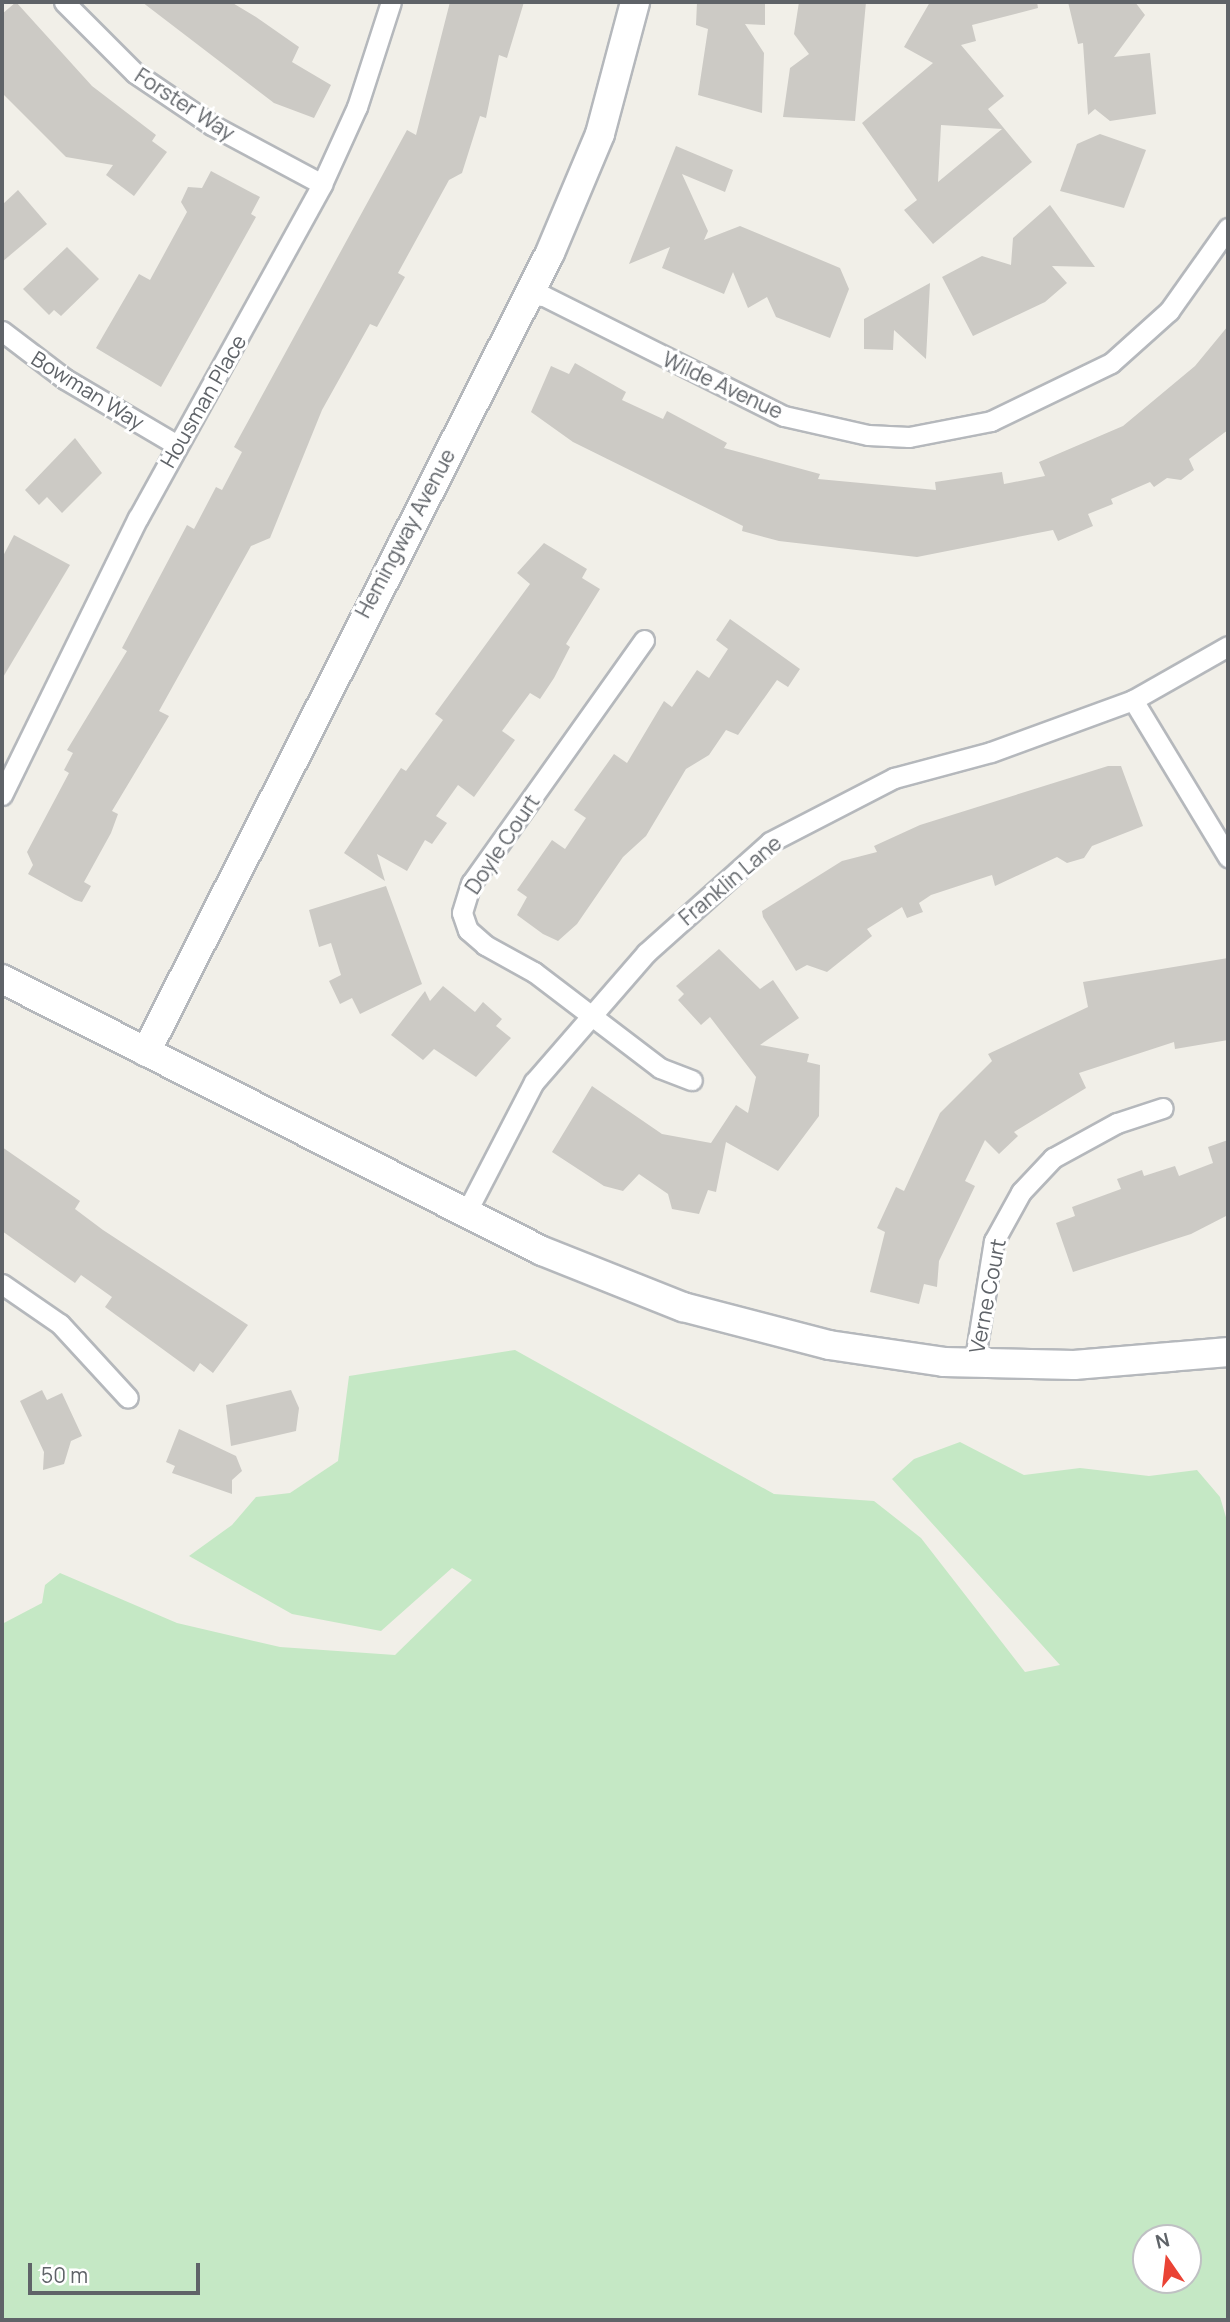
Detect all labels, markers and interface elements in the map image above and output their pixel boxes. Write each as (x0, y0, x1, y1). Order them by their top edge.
street label: Forster Way (130, 62, 240, 146)
street label: Housman Place (155, 330, 251, 472)
street label: Bowman Way (27, 345, 149, 435)
street label: Wilde Avenue (659, 346, 787, 424)
street label: Hemingway Avenue (350, 444, 460, 622)
street label: Doyle Court (460, 790, 544, 898)
street label: Franklin Lane (674, 830, 786, 930)
street label: Verne Court (964, 1237, 1010, 1355)
north arrow (1132, 2224, 1202, 2294)
text: N (1153, 2226, 1172, 2255)
scale bar (32, 2248, 203, 2292)
text: 50 m (41, 2261, 88, 2289)

